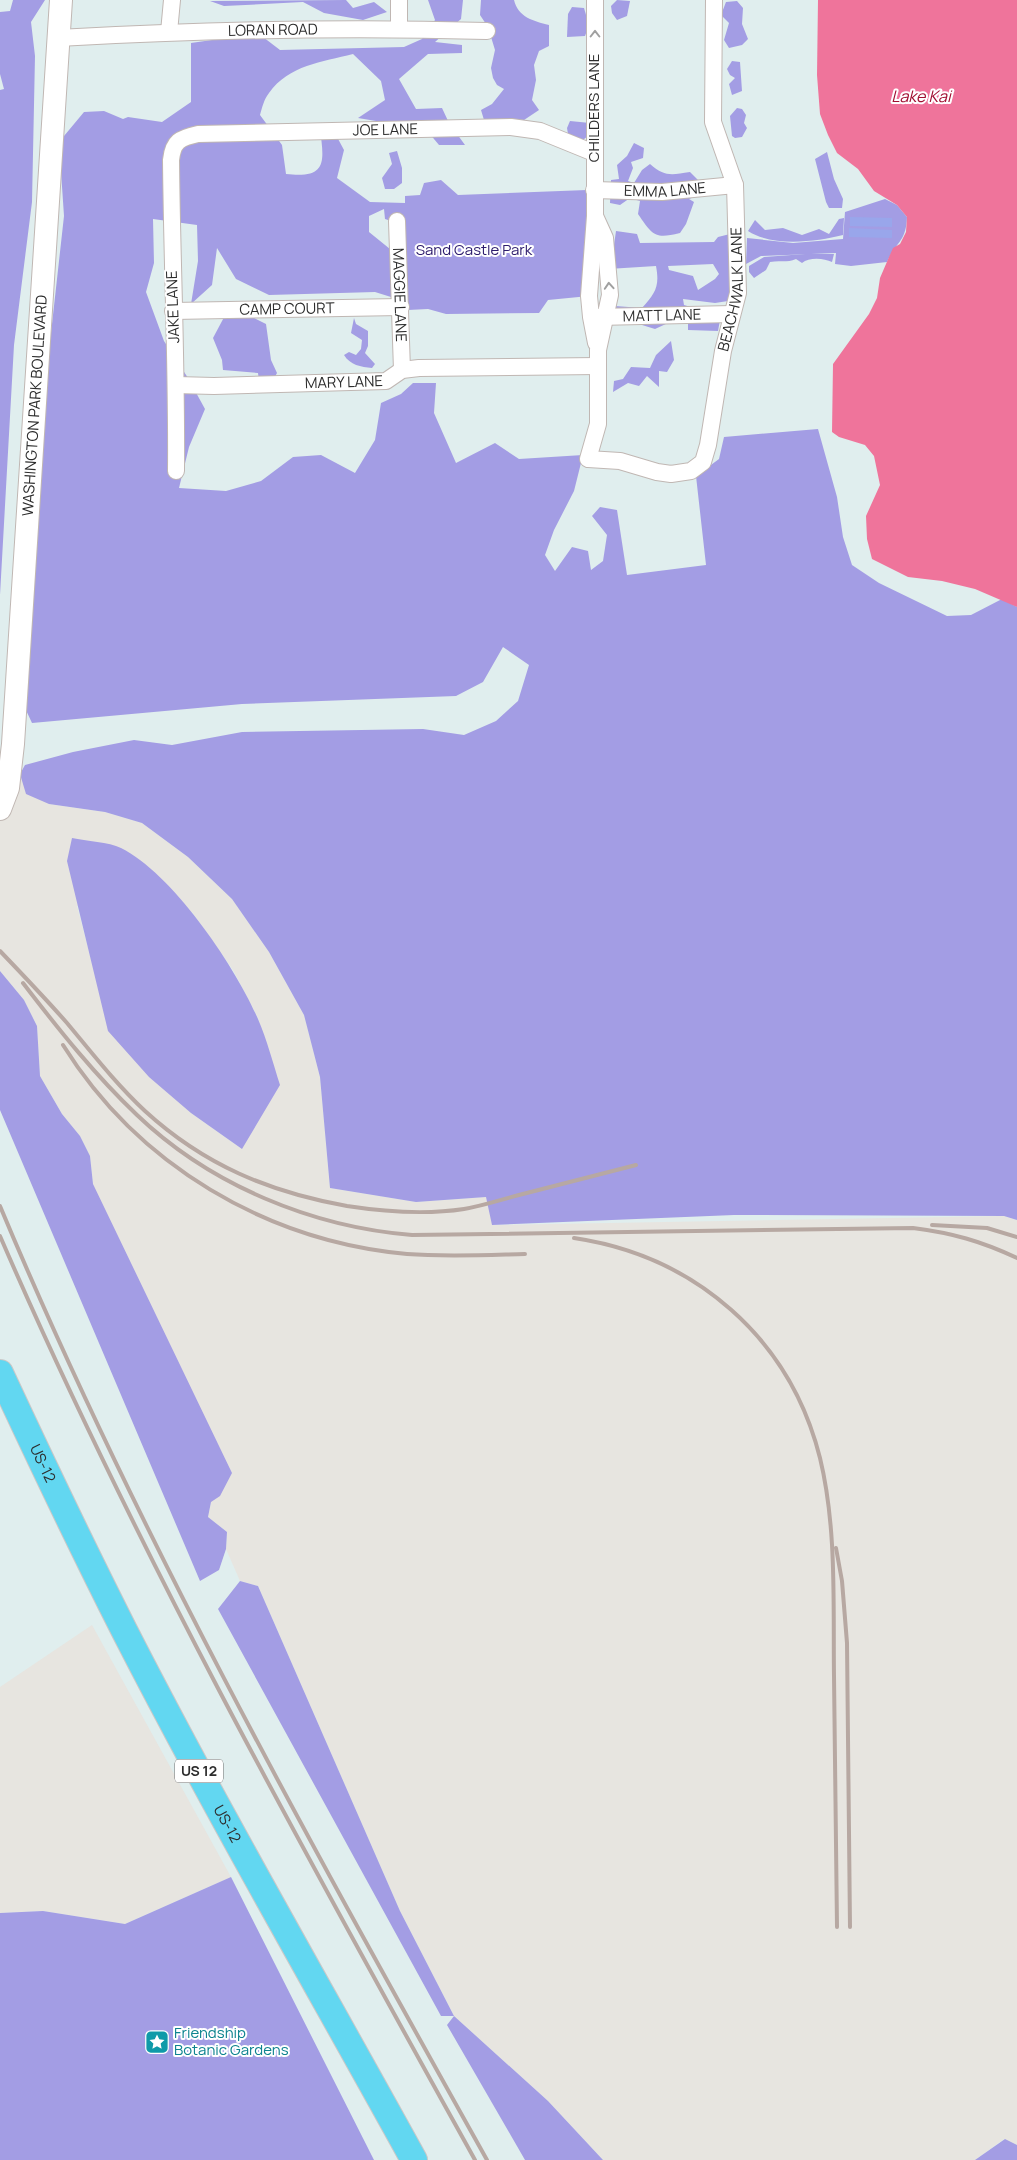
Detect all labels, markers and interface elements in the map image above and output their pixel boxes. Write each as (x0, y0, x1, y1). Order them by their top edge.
street label: LORAN ROAD (228, 18, 318, 41)
one-way arrow (590, 30, 600, 38)
street label: CHILDERS LANE (583, 54, 604, 162)
water label: Lake Kai (891, 85, 953, 107)
street label: JOE LANE (352, 118, 418, 141)
street label: EMMA LANE (624, 177, 707, 202)
street label: BEACHWALK LANE (712, 227, 748, 353)
park label: Sand Castle Park (416, 239, 533, 260)
street label: MAGGIE LANE (388, 248, 412, 342)
street label: JAKE LANE (161, 270, 184, 344)
one-way arrow (604, 281, 615, 289)
street label: WASHINGTON PARK BOULEVARD (17, 294, 52, 517)
street label: CAMP COURT (239, 297, 335, 320)
street label: MATT LANE (622, 304, 702, 326)
street label: MARY LANE (305, 370, 383, 393)
street label: US-12 (25, 1441, 61, 1486)
road number: US 12 (175, 1760, 223, 1782)
street label: US-12 (209, 1801, 246, 1846)
place label: Friendship Botanic Gardens (174, 2022, 289, 2060)
place icon: Friendship Botanic Gardens (144, 2029, 170, 2055)

